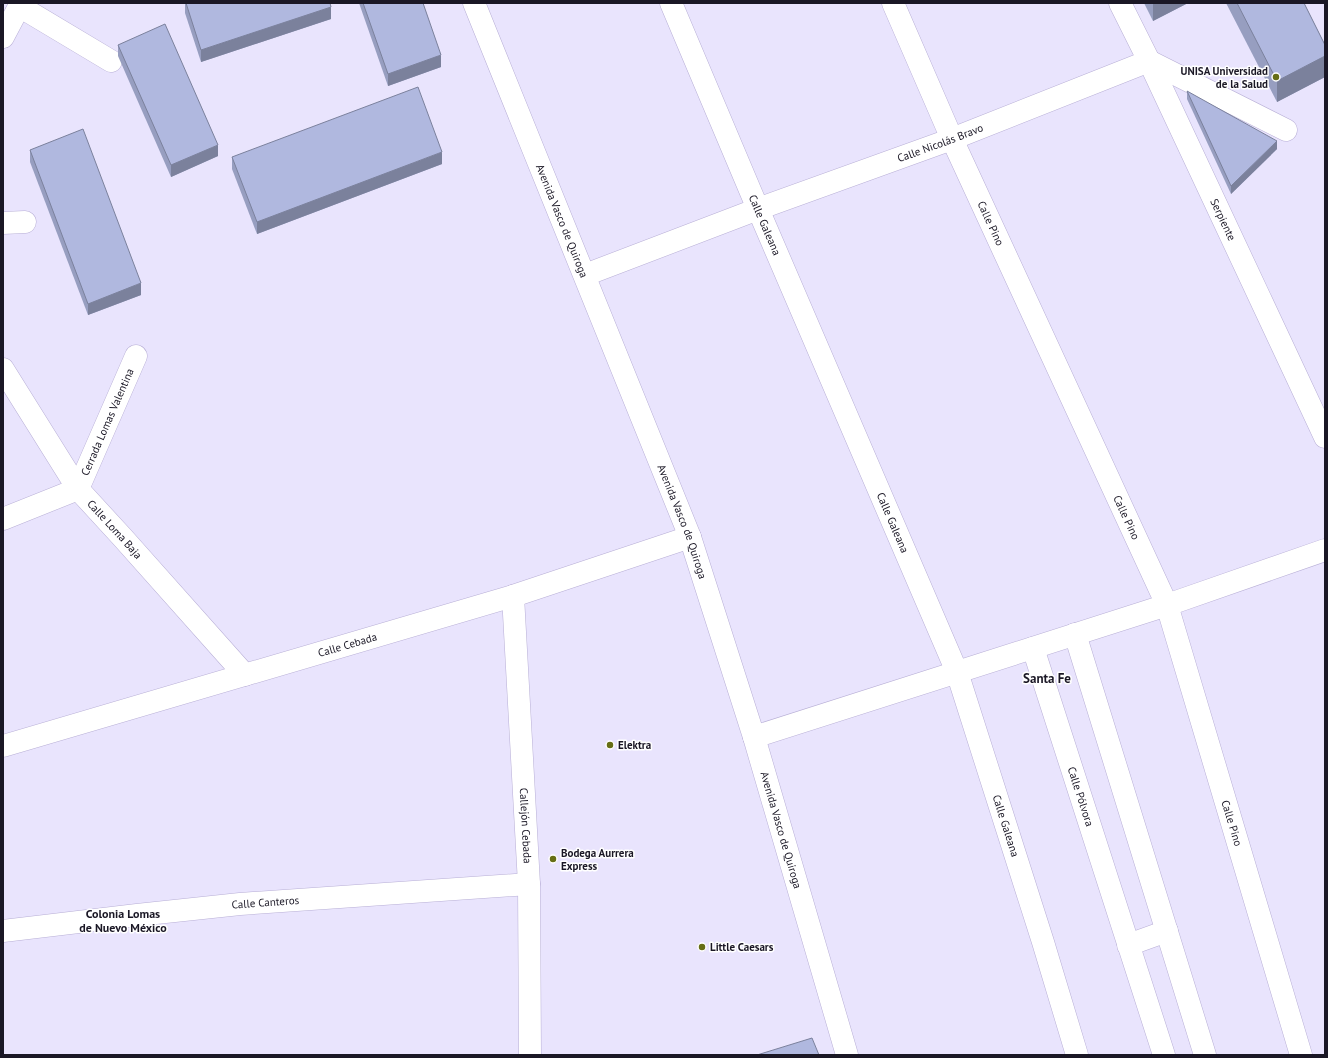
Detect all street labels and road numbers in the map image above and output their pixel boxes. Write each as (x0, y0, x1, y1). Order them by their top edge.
street label: Calle Nicolás Bravo (895, 120, 985, 165)
street label: Avenida Vasco de Quiroga (533, 162, 591, 280)
street label: Calle Galeana (746, 193, 784, 257)
street label: Serpiente (1207, 196, 1239, 243)
street label: Calle Pino (975, 199, 1007, 248)
street label: Cerrada Lomas Valentina (78, 366, 137, 478)
street label: Avenida Vasco de Quiroga (654, 462, 710, 581)
street label: Calle Galeana (874, 490, 912, 555)
street label: Calle Pino (1110, 493, 1143, 542)
street label: Calle Loma Baja (84, 497, 145, 562)
street label: Calle Cebada (316, 629, 379, 660)
street label: Calle Pólvora (1065, 765, 1097, 828)
street label: Avenida Vasco de Quiroga (758, 770, 805, 890)
street label: Callejón Cebada (517, 787, 535, 864)
street label: Calle Galeana (990, 793, 1022, 859)
street label: Calle Pino (1218, 798, 1245, 848)
street label: Calle Canteros (231, 893, 300, 912)

